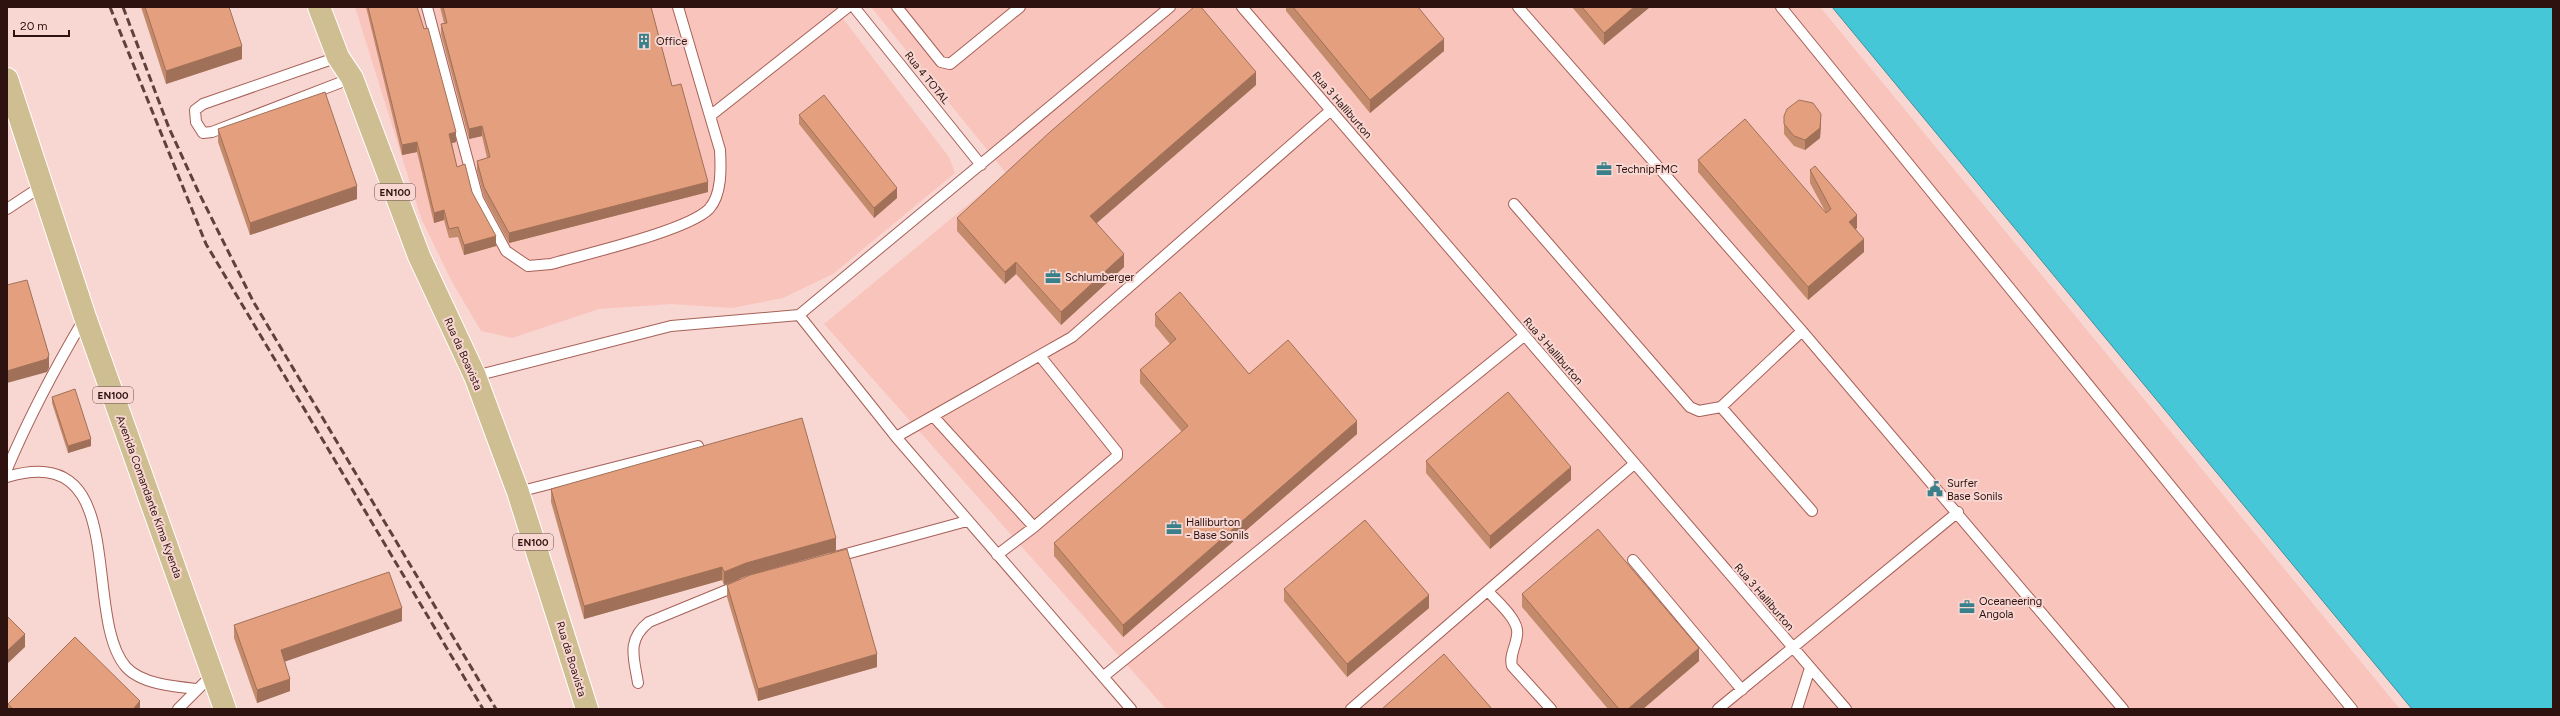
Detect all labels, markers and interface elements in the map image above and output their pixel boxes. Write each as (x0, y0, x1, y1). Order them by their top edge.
scale bar (14, 12, 69, 38)
text: 20 m (20, 19, 48, 33)
building icon: Office (635, 32, 653, 50)
place label: Office (656, 35, 687, 48)
street label: Rua 4 TOTAL (902, 49, 952, 107)
street label: Rua 3 Halliburton (1309, 69, 1375, 141)
office icon: TechnipFMC (1595, 160, 1613, 178)
place label: TechnipFMC (1616, 163, 1678, 176)
road number: EN100 (375, 184, 415, 200)
office icon: Schlumberger (1044, 268, 1062, 286)
place label: Schlumberger (1065, 271, 1134, 284)
street label: Rua 3 Halliburton (1520, 315, 1586, 387)
street label: Rua da Boavista (441, 316, 485, 392)
road number: EN100 (93, 387, 133, 403)
street label: Avenida Comandante Kima Kyenda (113, 414, 185, 580)
place label: Surfer Base Sonils (1947, 477, 2003, 503)
public building icon: Surfer Base Sonils (1926, 480, 1944, 498)
place label: Halliburton - Base Sonils (1186, 516, 1249, 542)
office icon: Halliburton - Base Sonils (1165, 519, 1183, 537)
road number: EN100 (513, 534, 553, 550)
street label: Rua 3 Halliburton (1731, 561, 1797, 633)
place label: Oceaneering Angola (1979, 595, 2042, 621)
office icon: Oceaneering Angola (1958, 598, 1976, 616)
street label: Rua da Boavista (553, 620, 589, 698)

